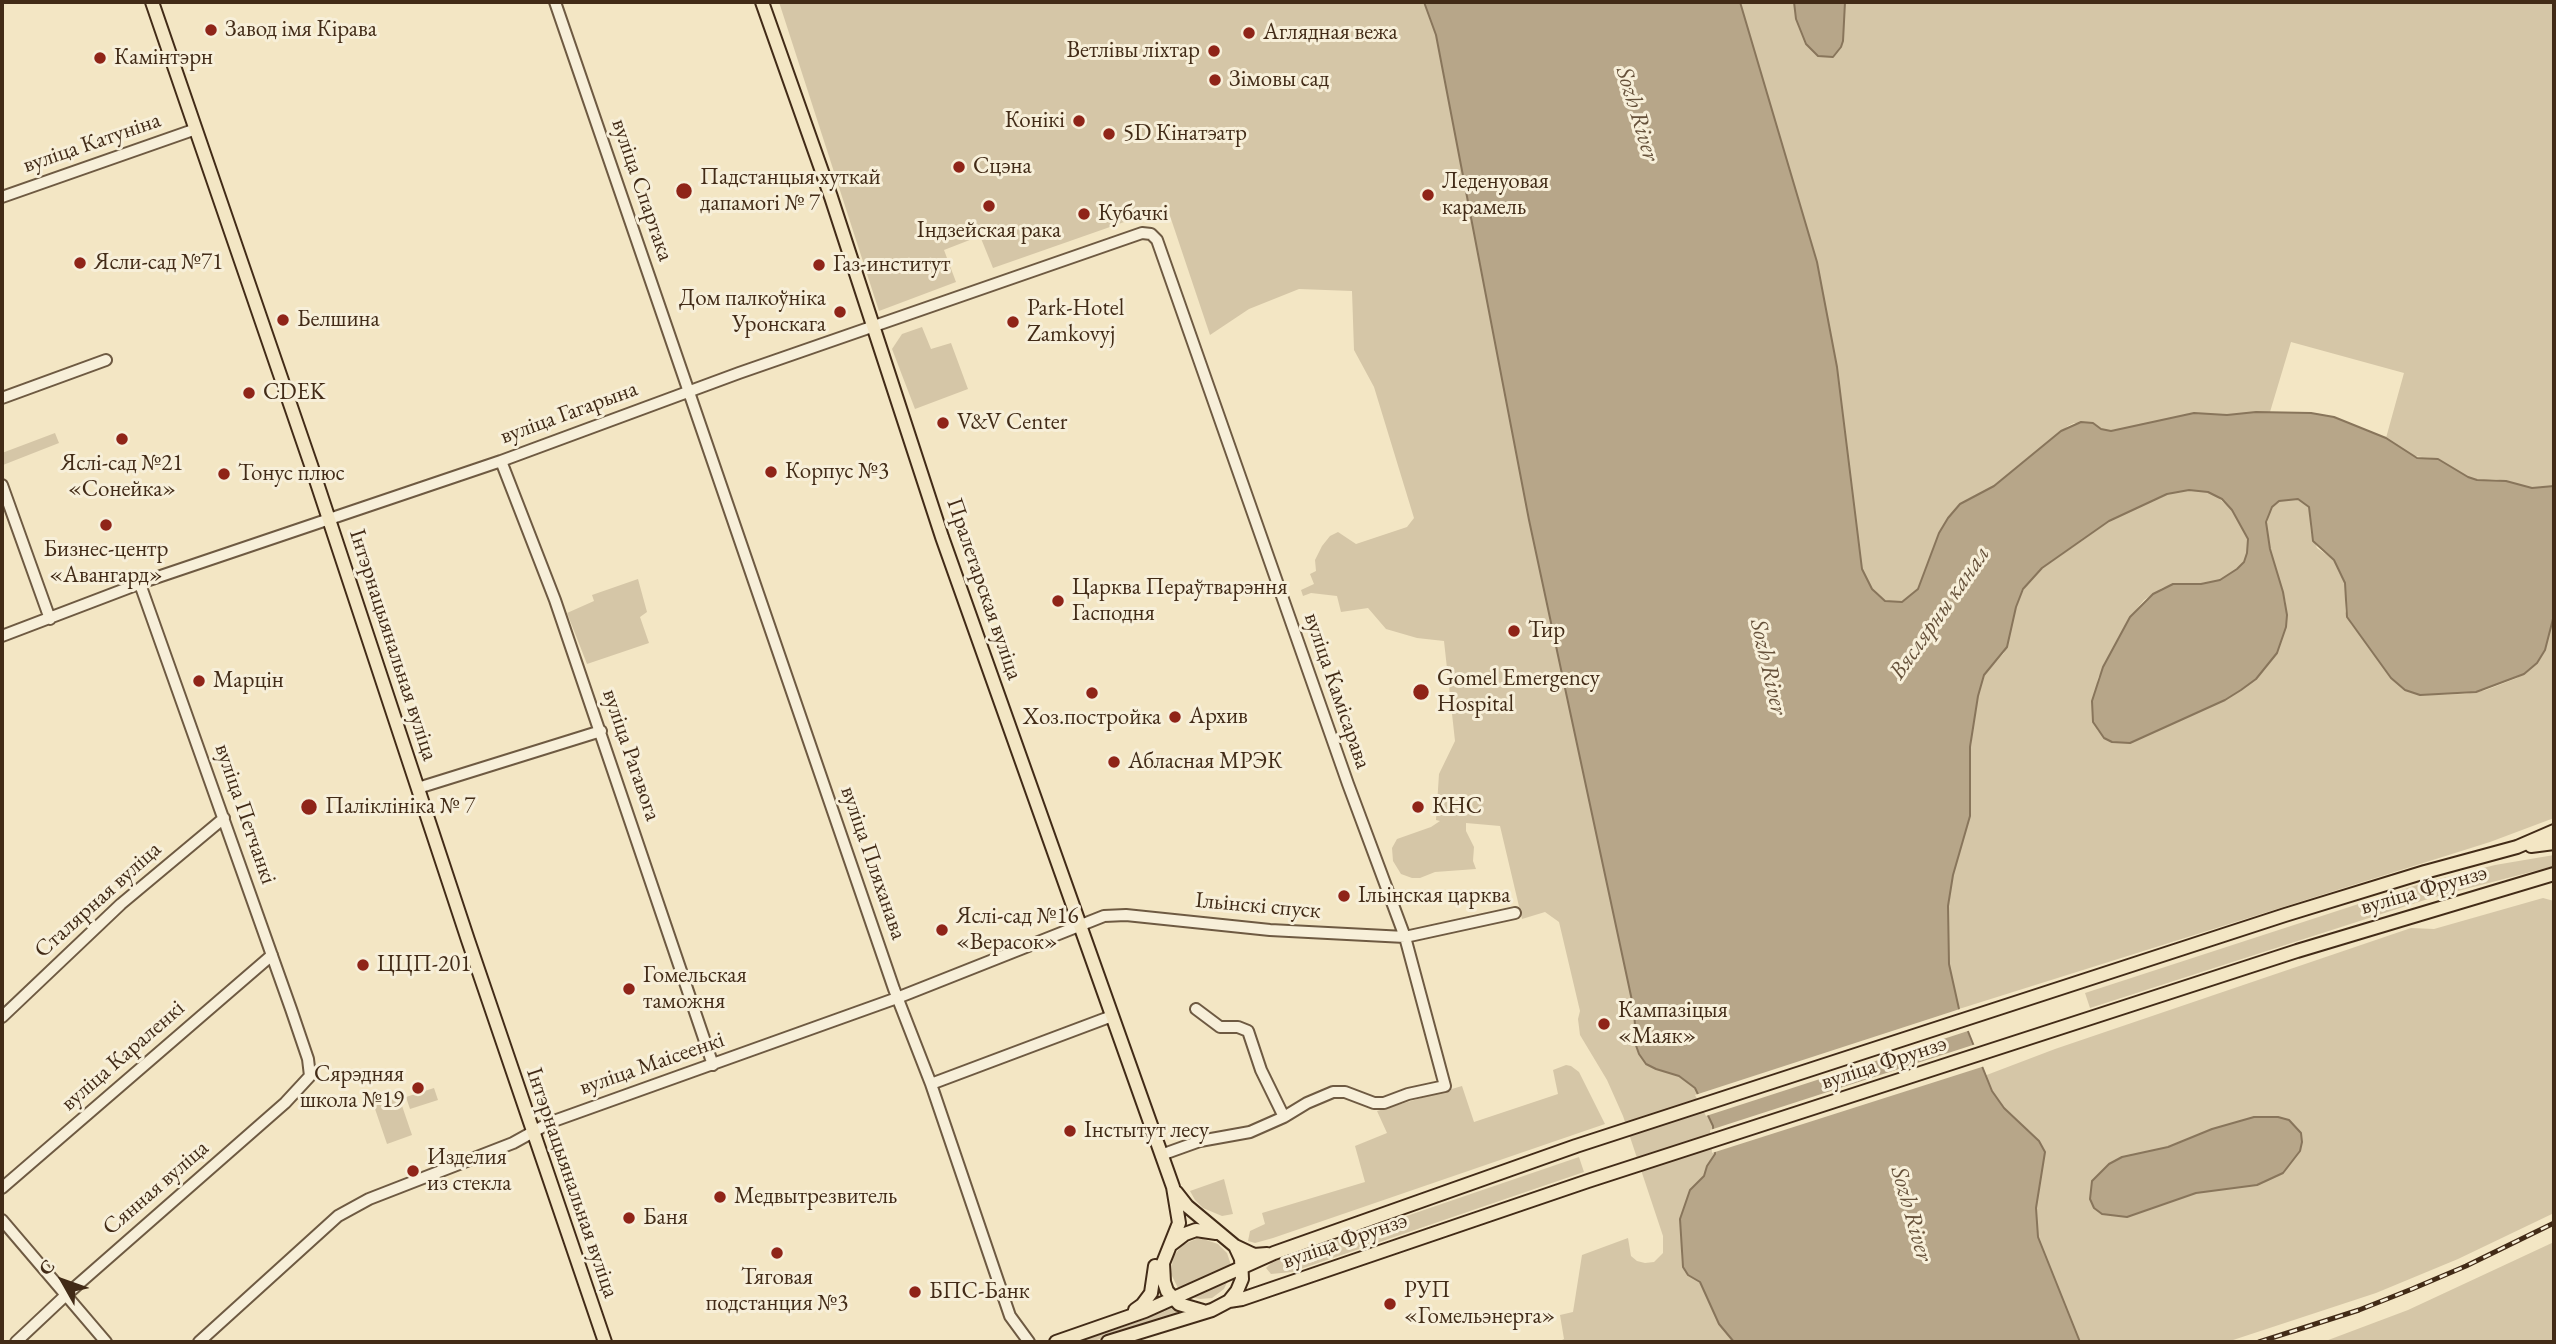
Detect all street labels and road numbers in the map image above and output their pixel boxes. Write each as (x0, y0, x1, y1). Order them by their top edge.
street label: вуліца Катуніна (19, 107, 165, 179)
street label: вуліца Спартака (605, 115, 679, 265)
street label: вуліца Гагарына (497, 375, 641, 451)
street label: Пралетарская вуліца (940, 494, 1028, 684)
street label: Інтэрнацыянальная вуліца (343, 526, 443, 764)
street label: вуліца Камісарава (1297, 609, 1377, 773)
street label: вуліца Рагавога (596, 685, 666, 825)
street label: вуліца Петчанкі (208, 740, 282, 888)
street label: вуліца Пляханава (834, 783, 912, 943)
street label: Сталярная вуліца (29, 836, 167, 964)
street label: вуліца Фрунзэ (2358, 859, 2490, 921)
street label: Ільінскі спуск (1194, 887, 1322, 925)
street label: вуліца Караленкі (56, 995, 190, 1117)
street label: вуліца Маісеенкі (576, 1026, 728, 1102)
street label: вуліца Фрунзэ (1818, 1030, 1950, 1096)
street label: Інтэрнацыянальная вуліца (520, 1064, 624, 1302)
street label: Сянная вуліца (97, 1135, 215, 1241)
street label: вуліца Фрунзэ (1279, 1207, 1411, 1275)

